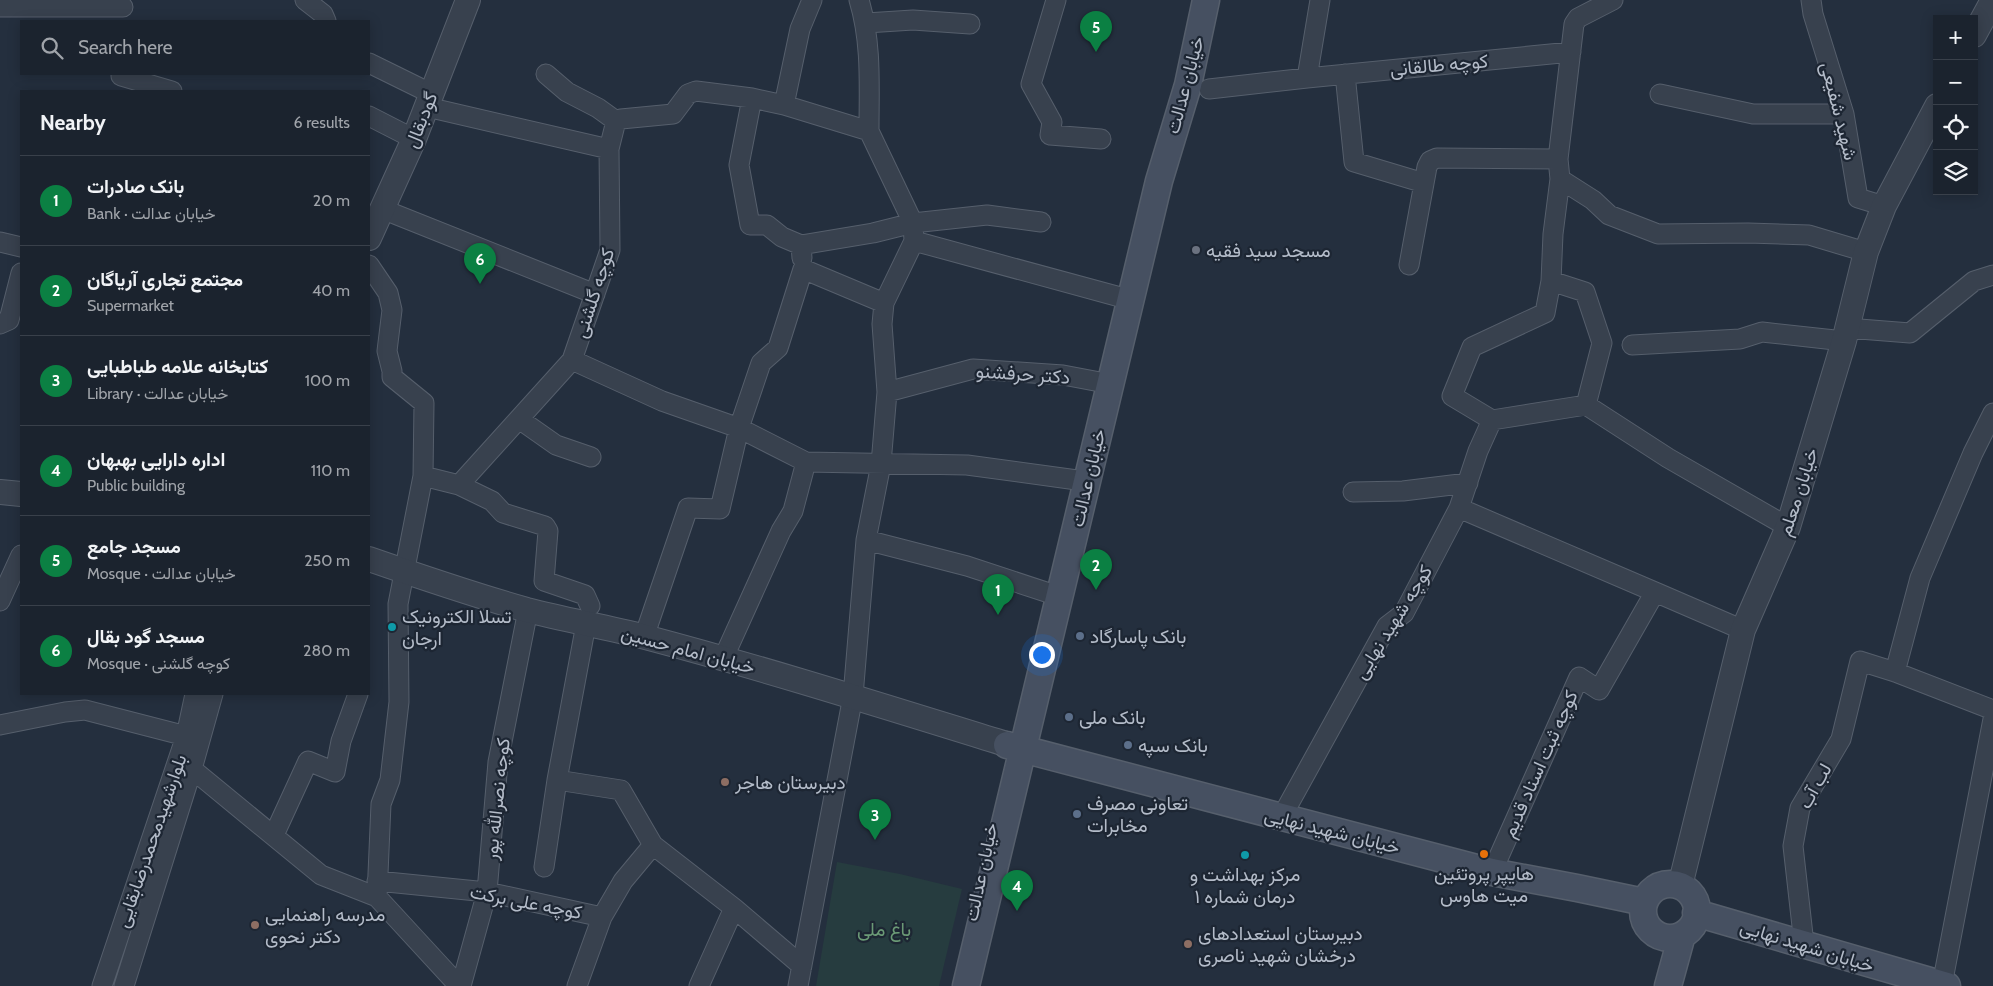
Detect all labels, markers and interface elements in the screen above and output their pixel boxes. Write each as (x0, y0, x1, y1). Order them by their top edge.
pin: 5 (1080, 11, 1112, 52)
map controls (1933, 15, 1978, 195)
button: + (1933, 15, 1978, 60)
search box (20, 20, 370, 75)
icon: search (38, 34, 66, 62)
street label: خیابان عدالت (1161, 34, 1209, 136)
text: Search here (78, 36, 172, 59)
street label: کوچه طالقانی (1389, 49, 1489, 83)
street label: شهید شفیعی (1816, 60, 1862, 162)
button: − (1933, 60, 1978, 105)
street label: گودبقال (399, 89, 443, 151)
button: locate (1933, 105, 1978, 150)
text: Nearby (40, 110, 106, 135)
text: 6 results (294, 113, 350, 132)
button: layers (1933, 150, 1978, 195)
text: بانک صادرات (87, 175, 184, 198)
text: 1 (53, 191, 59, 210)
text: 20 m (313, 191, 350, 210)
text: Bank · خیابان عدالت (87, 204, 215, 223)
place label: مسجد سید فقیه (1206, 239, 1331, 262)
pin: 6 (464, 243, 496, 284)
marker: مسجد سید فقیه (1190, 244, 1202, 256)
street label: کوچه گلشنی (569, 245, 621, 341)
text: مجتمع تجاری آریاگان (87, 268, 243, 291)
text: 2 (52, 281, 60, 300)
text: 40 m (312, 281, 350, 300)
text: Supermarket (87, 296, 174, 315)
text: کتابخانه علامه طباطبایی (87, 355, 268, 378)
street label: دکتر حرفشنو (975, 359, 1071, 389)
text: 3 (52, 371, 60, 390)
text: 100 m (305, 371, 350, 390)
text: Library · خیابان عدالت (87, 384, 228, 403)
street label: خیابان عدالت (1066, 427, 1110, 529)
street label: خیابان معلم (1773, 445, 1824, 539)
text: اداره دارایی بهبهان (87, 448, 225, 471)
text: 4 (51, 461, 61, 480)
text: 110 m (311, 461, 350, 480)
text: Public building (87, 476, 185, 495)
text: مسجد جامع (87, 535, 181, 558)
pin: 2 (1080, 549, 1112, 590)
text: 5 (52, 551, 60, 570)
text: 250 m (304, 551, 350, 570)
street label: کوچه شهید نهایی (1349, 561, 1439, 684)
text: Mosque · خیابان عدالت (87, 564, 236, 583)
pin: 1 (982, 574, 1014, 615)
place label: تسلا الکترونیک ارجان (402, 605, 512, 650)
marker: تسلا الکترونیک ارجان (386, 621, 398, 633)
street label: خیابان امام حسین (618, 621, 757, 680)
text: مسجد گود بقال (87, 625, 205, 648)
place label: بانک پاسارگاد (1090, 625, 1186, 650)
marker: بانک پاسارگاد (1074, 630, 1086, 642)
text: 6 (52, 641, 61, 660)
text: 280 m (303, 641, 350, 660)
your location (1029, 642, 1055, 668)
text: Mosque · کوچه گلشنی (87, 654, 230, 673)
street label: کوچه ثبت اسناد قدیم (1497, 687, 1585, 842)
place label: بانک ملی (1079, 706, 1146, 729)
marker: بانک ملی (1063, 711, 1075, 723)
place label: بانک سپه (1138, 734, 1208, 759)
street label: کوچه نصرالله پور (479, 737, 517, 863)
marker: بانک سپه (1122, 739, 1134, 751)
street label: بلوارشهیدمحمدرضابقایی (111, 751, 191, 931)
street label: لب آب (1793, 759, 1837, 813)
place label: دبیرستان هاجر (734, 771, 846, 794)
marker: دبیرستان هاجر (719, 776, 731, 788)
place label: تعاونی مصرف مخابرات (1087, 792, 1188, 837)
pin: 3 (859, 799, 891, 840)
street label: خیابان شهید نهایی (1262, 803, 1402, 859)
marker: تعاونی مصرف مخابرات (1071, 808, 1083, 820)
street label: خیابان عدالت (959, 821, 1003, 923)
marker: هایپر پروتئین میت هاوس (1478, 848, 1490, 860)
marker: مرکز بهداشت و درمان شماره ۱ (1239, 849, 1251, 861)
place label: هایپر پروتئین میت هاوس (1434, 862, 1534, 907)
place label: مرکز بهداشت و درمان شماره ۱ (1190, 863, 1300, 908)
pin: 4 (1001, 870, 1033, 911)
street label: کوچه علی برکت (468, 880, 584, 926)
place label: مدرسه راهنمایی دکتر نحوی (265, 903, 385, 948)
street label: خیابان شهید نهایی (1737, 915, 1877, 977)
park label: باغ ملی (857, 918, 911, 942)
marker: مدرسه راهنمایی دکتر نحوی (249, 919, 261, 931)
place label: دبیرستان استعدادهای درخشان شهید ناصری (1198, 922, 1363, 967)
marker: دبیرستان استعدادهای درخشان شهید ناصری (1182, 938, 1194, 950)

